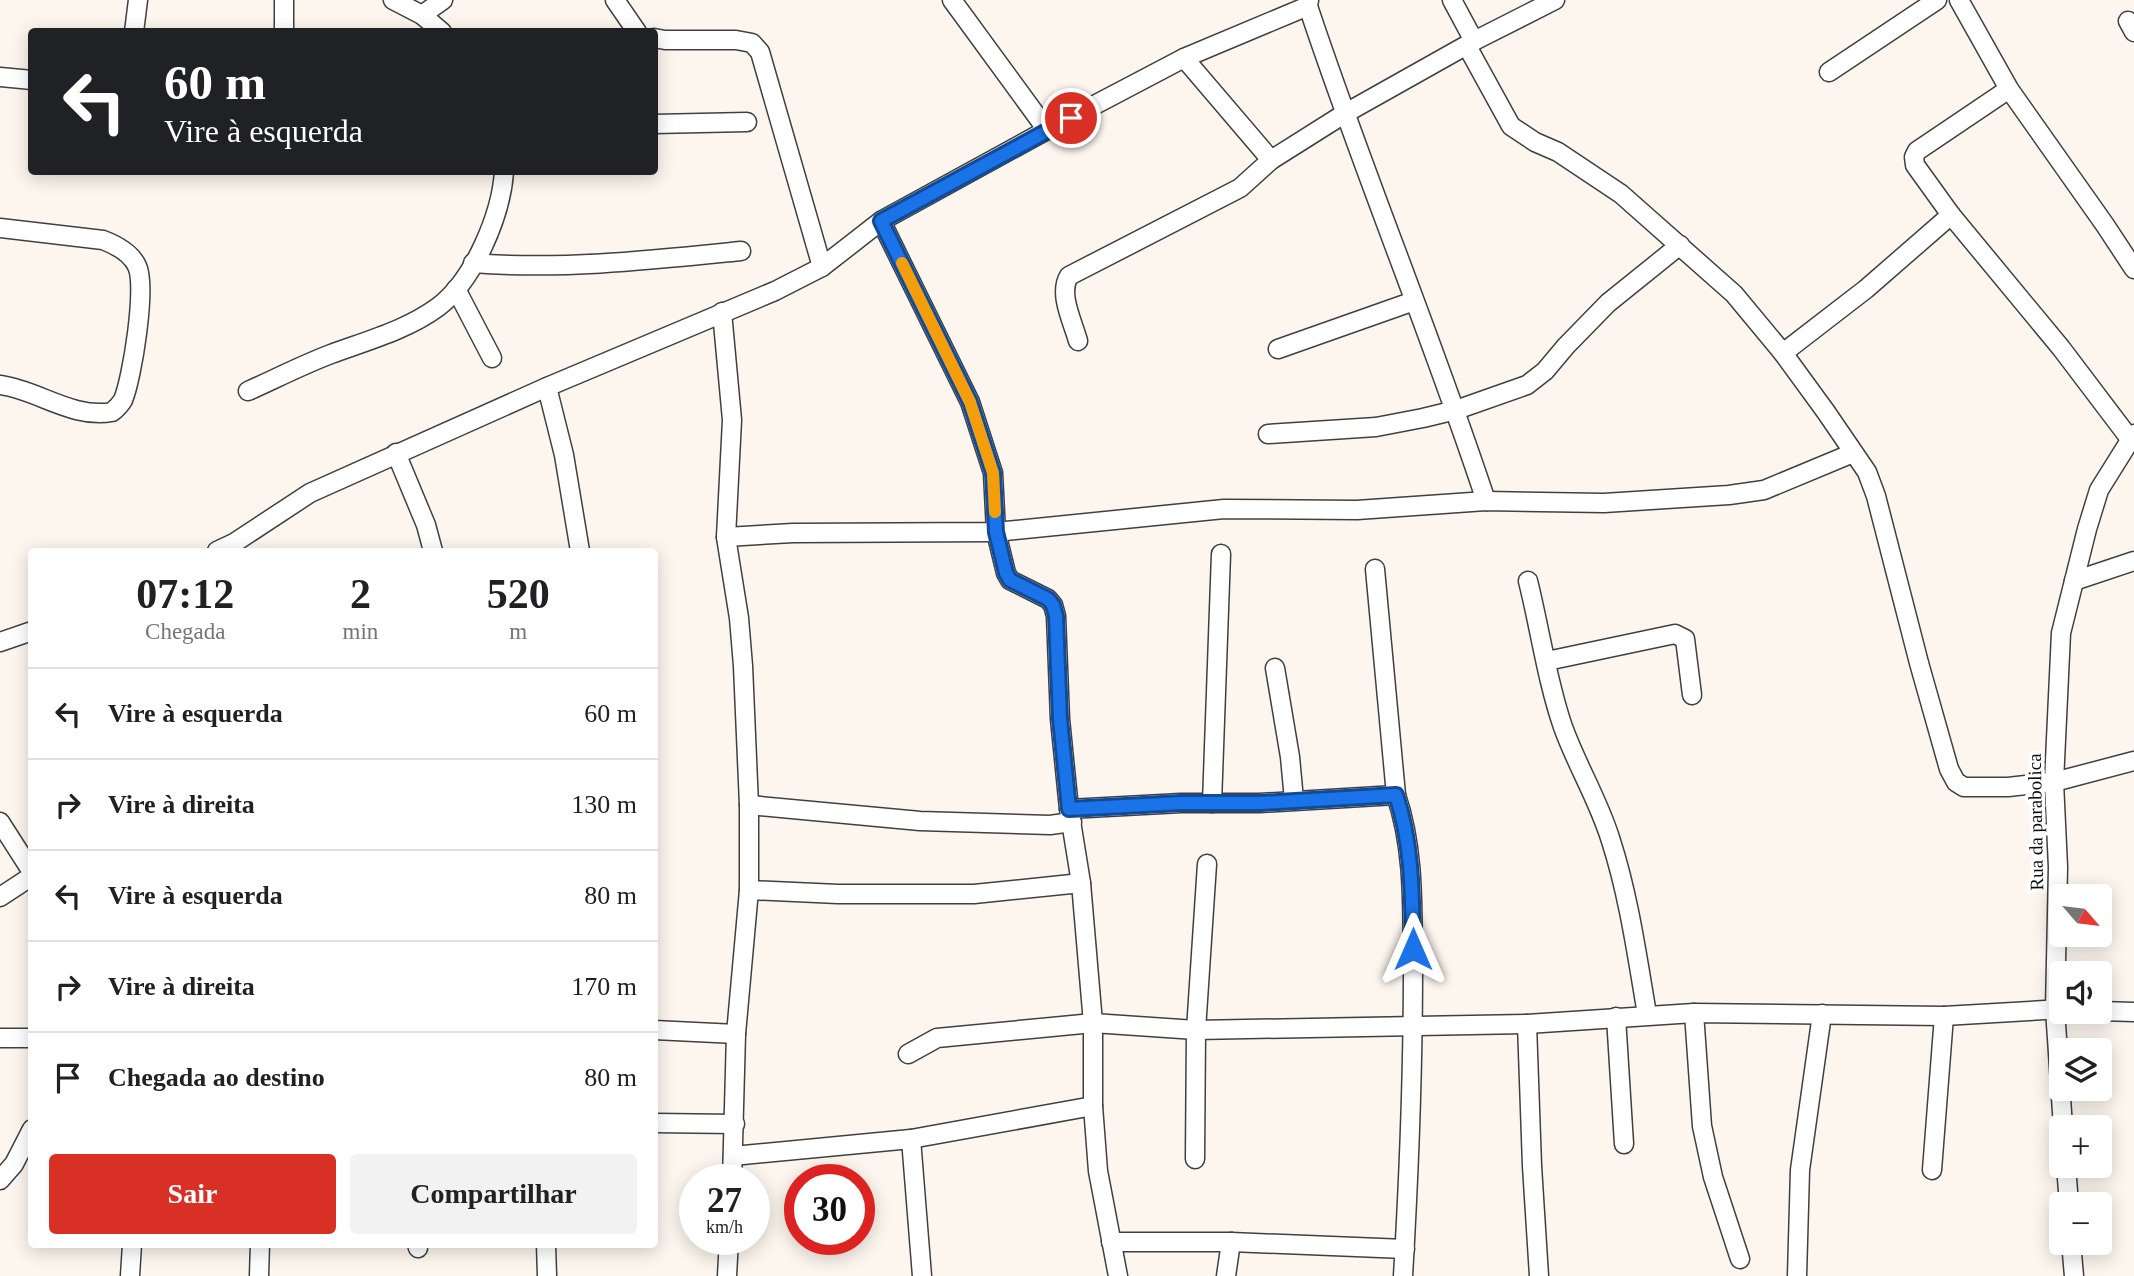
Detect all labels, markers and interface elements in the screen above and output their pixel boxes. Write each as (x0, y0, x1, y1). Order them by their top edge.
text: 60 m (164, 55, 266, 110)
icon: left (49, 56, 140, 147)
pin (1041, 88, 1101, 148)
icon: arrive (1052, 99, 1090, 137)
text: Vire à esquerda (164, 113, 363, 149)
text: 07:12 (136, 571, 234, 617)
text: 2 (350, 571, 371, 617)
text: 520 (487, 571, 550, 617)
text: Chegada (145, 619, 226, 644)
text: min (343, 619, 378, 644)
text: m (509, 619, 527, 644)
icon: left (49, 695, 87, 733)
text: Vire à esquerda (108, 699, 283, 728)
text: 60 m (584, 699, 637, 728)
street label: Rua da parabolica (2024, 753, 2047, 891)
icon: right (49, 786, 87, 824)
text: Vire à direita (108, 790, 255, 819)
text: 130 m (571, 790, 637, 819)
icon: left (49, 877, 87, 915)
text: Vire à esquerda (108, 881, 283, 910)
text: 80 m (584, 881, 637, 910)
north arrow (2049, 884, 2112, 947)
map controls (2049, 884, 2112, 1255)
position arrow (1376, 912, 1450, 986)
button: sound (2049, 961, 2112, 1024)
icon: right (49, 968, 87, 1006)
text: Vire à direita (108, 972, 255, 1001)
text: 170 m (571, 972, 637, 1001)
button: layers (2049, 1038, 2112, 1101)
icon: arrive (49, 1059, 87, 1097)
text: Chegada ao destino (108, 1063, 325, 1092)
text: 80 m (584, 1063, 637, 1092)
button: + (2049, 1115, 2112, 1178)
button: Sair (49, 1154, 336, 1234)
button: Compartilhar (350, 1154, 637, 1234)
speed limit sign: 30 (784, 1164, 875, 1255)
text: 27 (707, 1181, 742, 1220)
button: − (2049, 1192, 2112, 1255)
text: km/h (706, 1217, 743, 1237)

